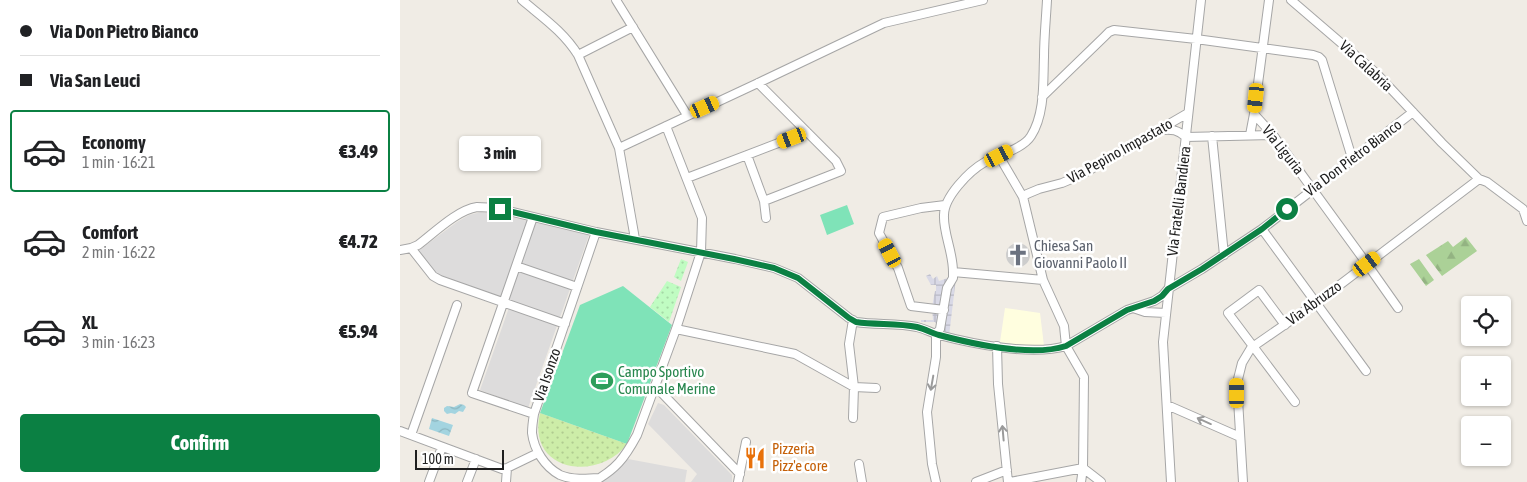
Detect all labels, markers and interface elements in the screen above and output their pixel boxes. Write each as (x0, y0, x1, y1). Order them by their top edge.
text: Via Don Pietro Bianco (50, 20, 199, 42)
street label: Via Calabria (1336, 37, 1396, 95)
text: Via San Leuci (50, 69, 140, 91)
car (1246, 82, 1265, 114)
car (688, 94, 721, 120)
street label: Via Pepino Impastato (1064, 115, 1175, 186)
street label: Via Don Pietro Bianco (1301, 116, 1405, 200)
street label: Via Liguria (1259, 122, 1308, 178)
car (775, 126, 808, 150)
icon: car (22, 129, 67, 174)
text: Economy (82, 131, 146, 153)
callout: 3 min (459, 136, 541, 172)
text: €3.49 (339, 140, 378, 162)
car (982, 143, 1015, 169)
text: 3 min (484, 144, 516, 162)
street label: Via Fratelli Bandiera (1163, 145, 1194, 257)
text: 1 min · 16:21 (82, 153, 155, 171)
route end (489, 198, 511, 220)
route start (1276, 198, 1298, 220)
icon: car (22, 219, 67, 264)
text: Comfort (82, 221, 138, 243)
text: €4.72 (339, 230, 378, 252)
car (876, 236, 903, 270)
place label: Chiesa San Giovanni Paolo II (1034, 237, 1127, 271)
church icon: Chiesa San Giovanni Paolo II (1005, 242, 1031, 268)
text: 2 min · 16:22 (82, 243, 155, 261)
car (1350, 249, 1383, 279)
street label: Via Abruzzo (1283, 277, 1344, 328)
map controls (1461, 296, 1511, 466)
button: locate (1461, 296, 1511, 346)
icon: car (22, 309, 67, 354)
text: XL (82, 311, 98, 333)
text: €5.94 (339, 320, 378, 342)
text: 3 min · 16:23 (82, 333, 155, 351)
street label: Via Isonzo (529, 346, 564, 404)
button: + (1461, 356, 1511, 406)
place label: Campo Sportivo Comunale Merine (618, 363, 716, 397)
sports icon: Campo Sportivo Comunale Merine (589, 368, 615, 394)
one-way arrow (927, 374, 937, 390)
car (1229, 378, 1244, 408)
button: Confirm (20, 414, 380, 472)
one-way arrow (1197, 416, 1212, 426)
button: − (1461, 416, 1511, 466)
one-way arrow (998, 426, 1008, 442)
place label: Pizzeria Pizz'e core (772, 440, 828, 474)
restaurant icon: Pizzeria Pizz'e core (742, 445, 768, 471)
scale bar (415, 447, 504, 470)
text: 100 m (422, 451, 454, 467)

